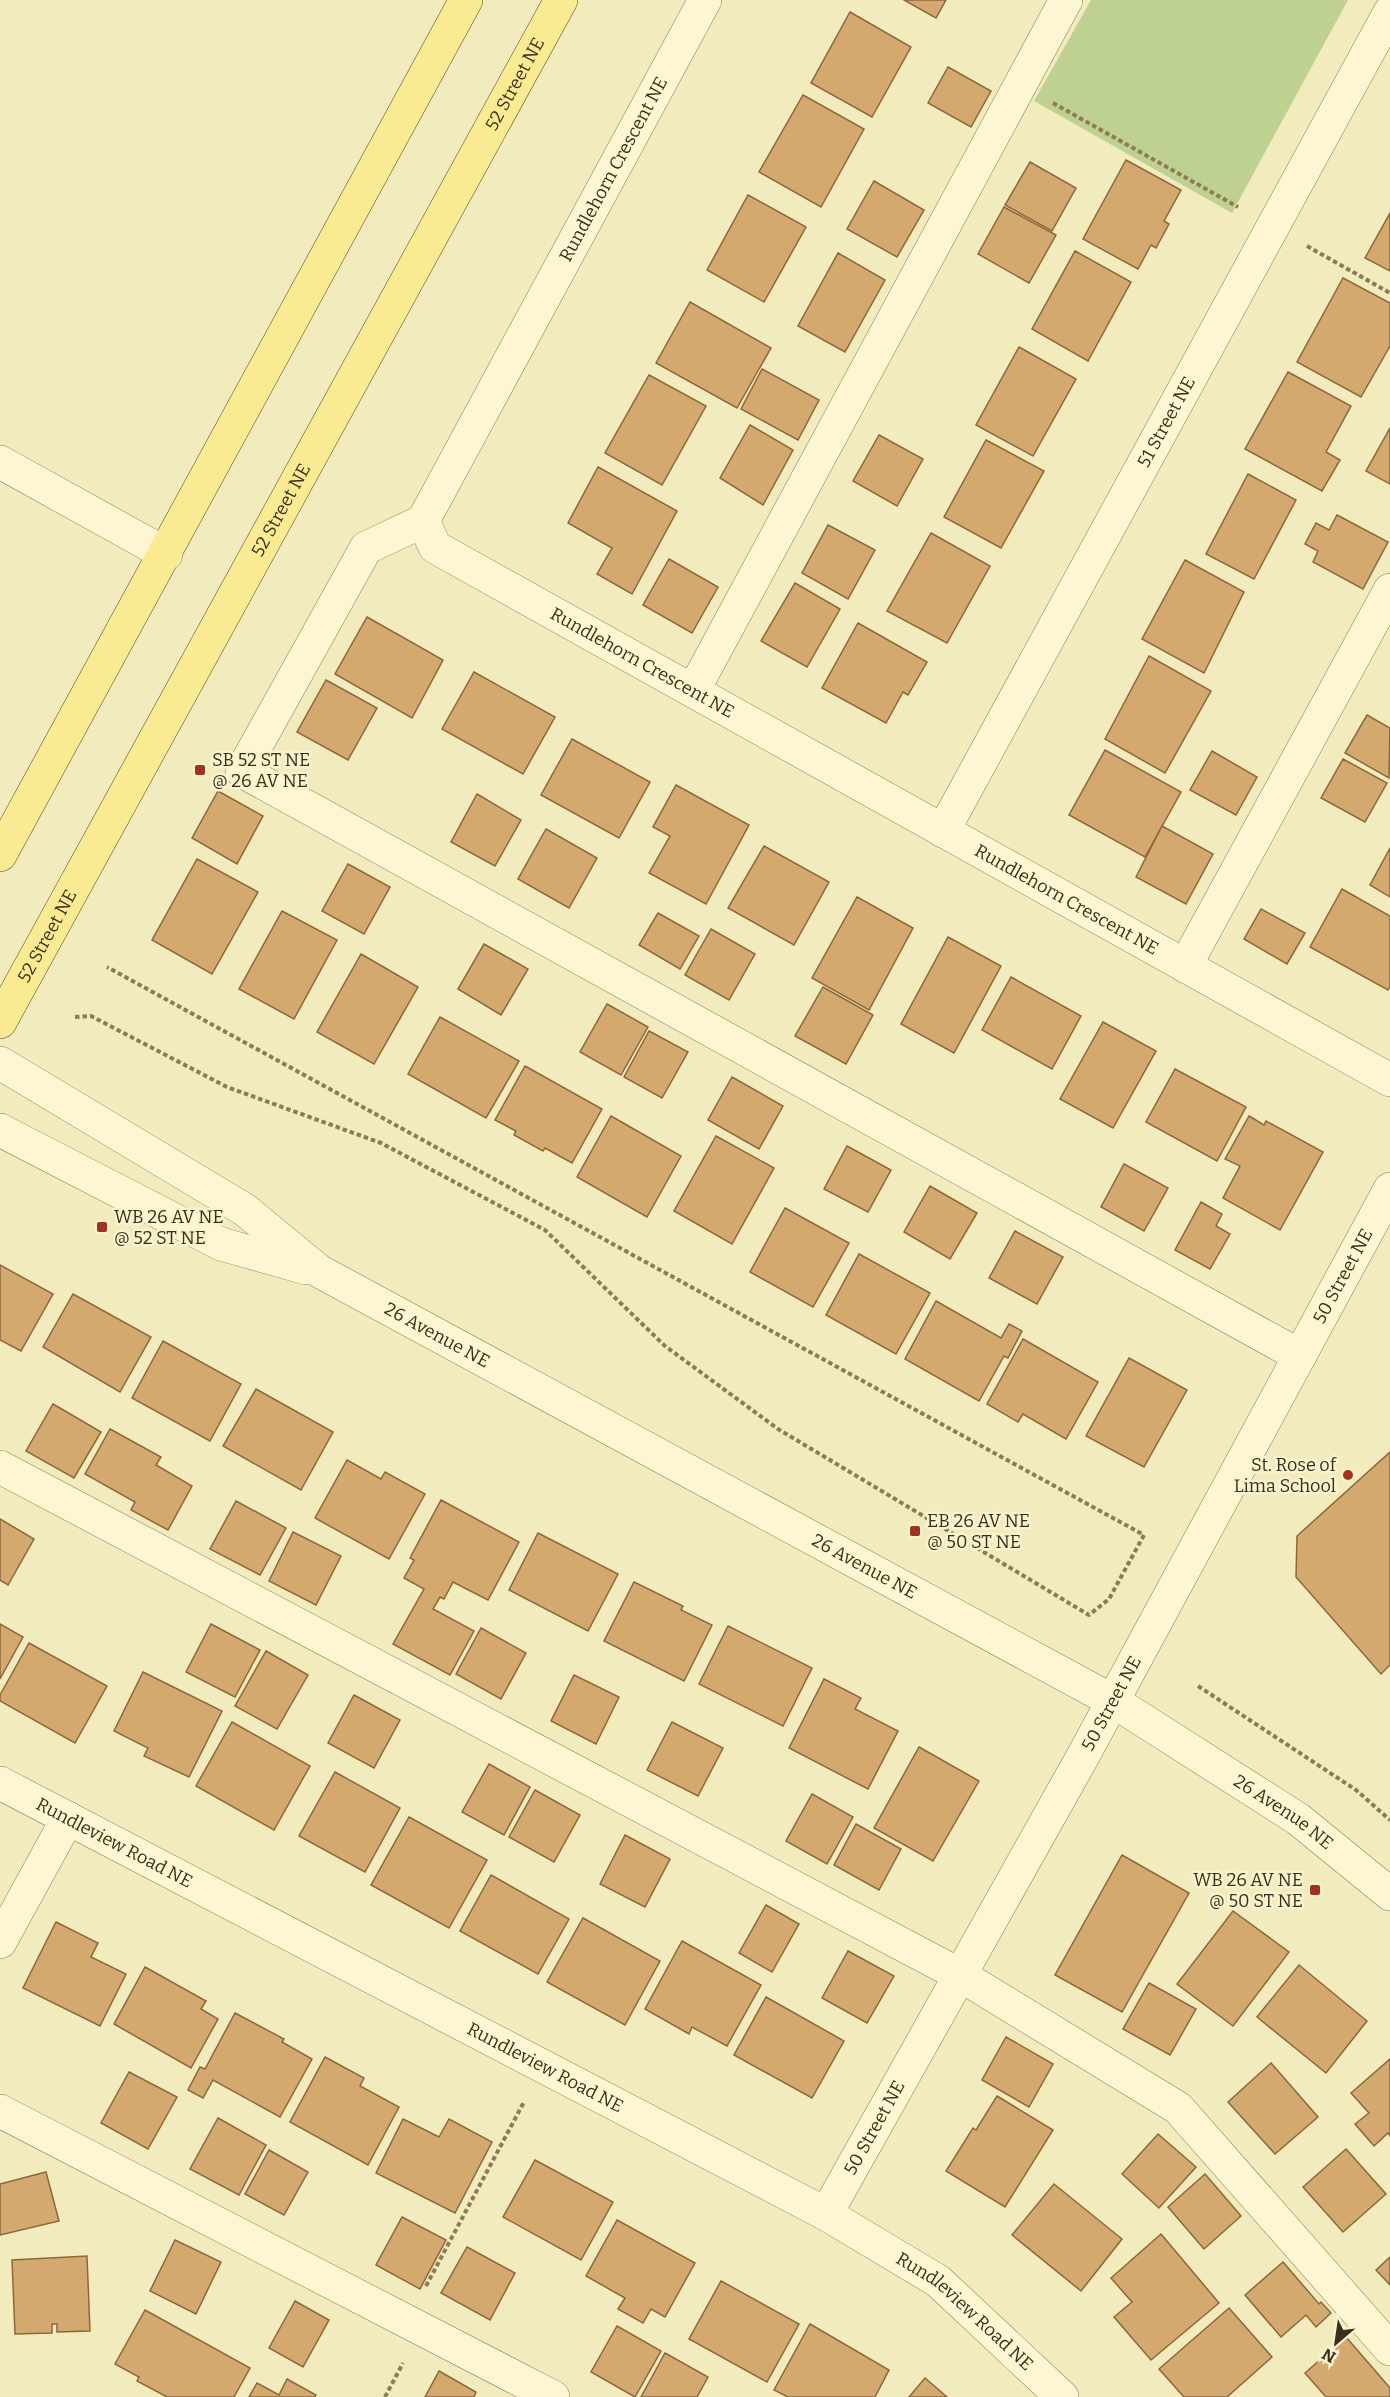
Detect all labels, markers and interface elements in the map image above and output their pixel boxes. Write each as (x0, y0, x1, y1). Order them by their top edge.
street label: 52 Street NE (481, 34, 549, 134)
street label: Rundlehorn Crescent NE (554, 73, 672, 265)
street label: 51 Street NE (1133, 373, 1200, 471)
street label: 52 Street NE (247, 460, 315, 560)
street label: Rundlehorn Crescent NE (547, 603, 738, 723)
place label: SB 52 ST NE @ 26 AV NE (212, 749, 310, 792)
marker: SB 52 ST NE @ 26 AV NE (193, 763, 207, 777)
street label: Rundlehorn Crescent NE (971, 839, 1162, 960)
street label: 52 Street NE (13, 886, 82, 986)
place label: WB 26 AV NE @ 52 ST NE (114, 1206, 224, 1249)
marker: WB 26 AV NE @ 52 ST NE (95, 1220, 109, 1234)
street label: 50 Street NE (1308, 1225, 1377, 1327)
street label: 26 Avenue NE (381, 1298, 494, 1372)
place label: St. Rose of Lima School (1234, 1454, 1338, 1497)
marker: St. Rose of Lima School (1341, 1468, 1355, 1482)
place label: EB 26 AV NE @ 50 ST NE (927, 1510, 1030, 1553)
marker: EB 26 AV NE @ 50 ST NE (908, 1524, 922, 1538)
street label: 26 Avenue NE (808, 1529, 921, 1604)
street label: 50 Street NE (1077, 1652, 1146, 1755)
street label: 26 Avenue NE (1230, 1770, 1338, 1854)
street label: Rundleview Road NE (32, 1793, 196, 1892)
place label: WB 26 AV NE @ 50 ST NE (1193, 1869, 1303, 1912)
marker: WB 26 AV NE @ 50 ST NE (1308, 1883, 1322, 1897)
street label: Rundleview Road NE (463, 2018, 627, 2117)
street label: 50 Street NE (839, 2077, 910, 2179)
street label: Rundleview Road NE (892, 2248, 1038, 2375)
north arrow (1306, 2313, 1366, 2373)
text: N (1319, 2344, 1339, 2367)

